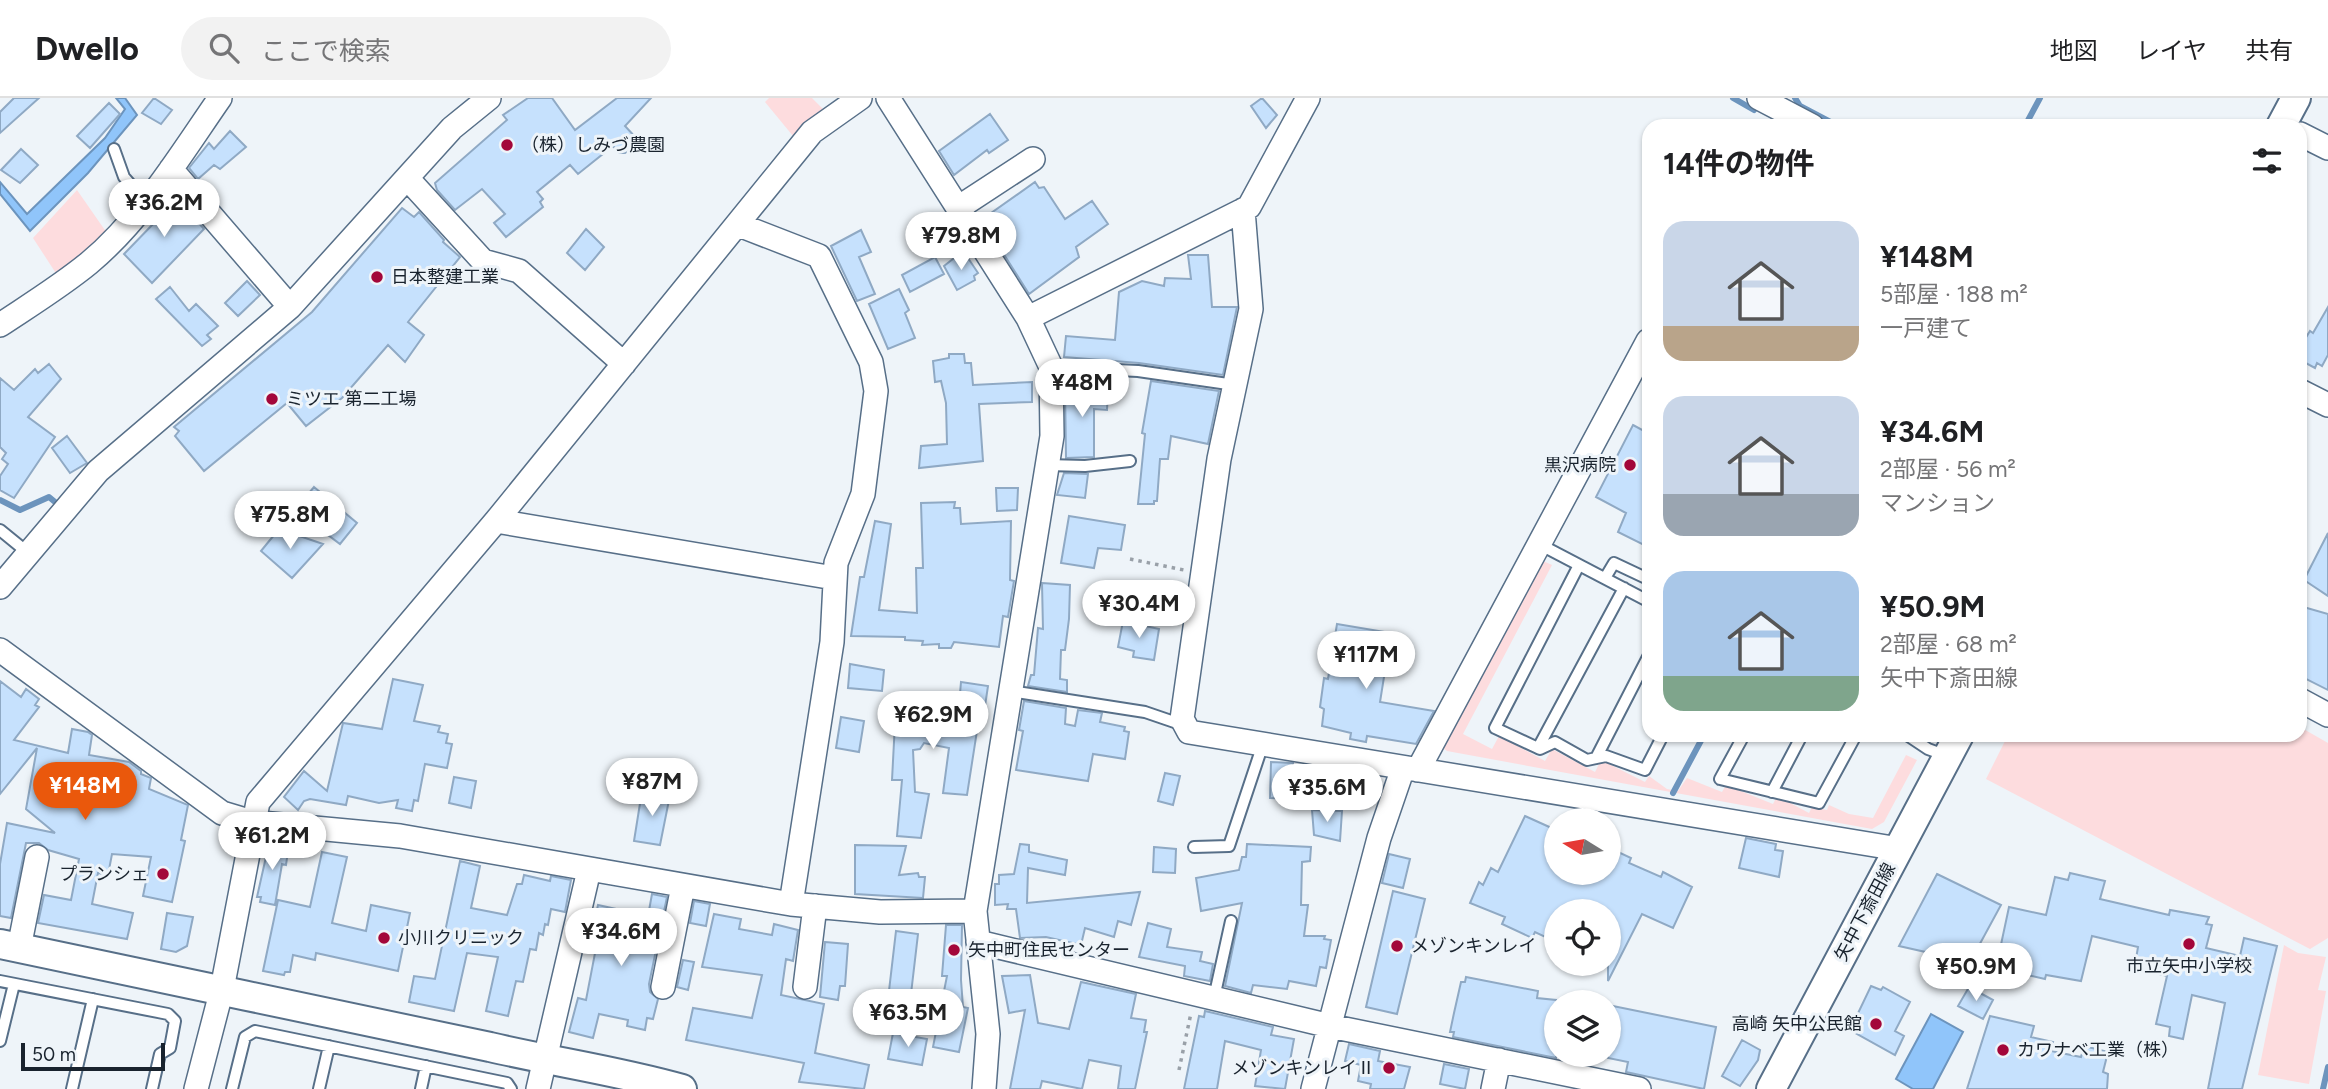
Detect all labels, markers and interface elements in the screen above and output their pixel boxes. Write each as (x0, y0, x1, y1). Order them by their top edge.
search box (181, 17, 671, 80)
text: Dwello (35, 29, 139, 68)
icon: search (205, 29, 243, 67)
text: ここで検索 (261, 35, 391, 67)
text: 地図 (2050, 36, 2098, 65)
text: レイヤ (2136, 36, 2207, 65)
text: 共有 (2245, 36, 2293, 65)
place label: （株）しみづ農園 (521, 134, 665, 156)
marker: （株）しみづ農園 (499, 137, 515, 153)
icon: filters (2248, 142, 2286, 180)
text: 14件の物件 (1663, 145, 1815, 182)
pin: ¥36.2M (107, 180, 221, 239)
text: ¥36.2M (125, 188, 203, 216)
pin: ¥79.8M (904, 212, 1018, 272)
text: ¥79.8M (921, 221, 1001, 249)
text: ¥148M (1880, 238, 1974, 275)
icon: home (1719, 249, 1803, 333)
place label: 日本整建工業 (391, 266, 499, 288)
marker: 日本整建工業 (369, 269, 385, 285)
text: 5部屋 · 188 m² (1880, 280, 2028, 308)
text: 一戸建て (1880, 314, 1972, 342)
pin: ¥48M (1041, 360, 1123, 419)
text: ¥48M (1051, 368, 1113, 396)
place label: ミツエ 第二工場 (286, 388, 416, 410)
marker: ミツエ 第二工場 (264, 391, 280, 407)
text: ¥34.6M (1880, 413, 1984, 450)
icon: home (1719, 424, 1803, 508)
place label: 黒沢病院 (1544, 454, 1616, 476)
text: 2部屋 · 56 m² (1880, 455, 2016, 483)
marker: 黒沢病院 (1622, 457, 1638, 473)
text: マンション (1880, 489, 1995, 517)
pin: ¥75.8M (233, 491, 347, 551)
text: ¥75.8M (250, 500, 330, 528)
pin: ¥30.4M (1082, 580, 1196, 640)
text: ¥50.9M (1880, 588, 1985, 625)
text: ¥30.4M (1098, 589, 1180, 617)
icon: home (1719, 599, 1803, 683)
text: 2部屋 · 68 m² (1880, 630, 2017, 658)
pin: ¥117M (1317, 632, 1415, 691)
text: ¥117M (1333, 640, 1399, 668)
text: 矢中下斎田線 (1880, 664, 2018, 692)
pin: ¥62.9M (876, 692, 990, 751)
text: ¥62.9M (893, 700, 973, 728)
pin: ¥87M (611, 758, 693, 818)
pin: ¥148M (36, 762, 134, 822)
pin: ¥35.6M (1270, 764, 1384, 824)
text: ¥87M (622, 767, 682, 795)
text: ¥148M (49, 771, 121, 799)
text: ¥35.6M (1288, 773, 1366, 801)
north arrow (1544, 808, 1620, 886)
map controls (1544, 808, 1621, 1067)
pin: ¥61.2M (215, 812, 329, 872)
text: ¥61.2M (234, 821, 310, 849)
street label: 矢中下斎田線 (1830, 859, 1900, 965)
place label: プランシェ (59, 863, 149, 885)
marker: プランシェ (155, 866, 171, 882)
button: locate (1544, 899, 1621, 976)
pin: ¥34.6M (564, 908, 678, 968)
text: ¥34.6M (581, 917, 661, 945)
place label: 小川クリニック (398, 927, 524, 949)
marker: 小川クリニック (376, 930, 392, 946)
place label: メゾンキンレイ (1411, 935, 1536, 957)
marker: 市立矢中小学校 (2181, 936, 2197, 952)
marker: メゾンキンレイ (1389, 938, 1405, 954)
place label: 矢中町住民センター (968, 939, 1130, 961)
marker: 矢中町住民センター (946, 942, 962, 958)
pin: ¥50.9M (1919, 944, 2033, 1003)
text: ¥50.9M (1936, 952, 2016, 980)
place label: 市立矢中小学校 (2126, 955, 2252, 977)
pin: ¥63.5M (851, 990, 965, 1049)
button: layers (1544, 990, 1621, 1067)
text: ¥63.5M (869, 998, 947, 1026)
place label: 高崎 矢中公民館 (1732, 1013, 1862, 1035)
marker: 高崎 矢中公民館 (1868, 1016, 1884, 1032)
place label: カワナベ工業（株） (2017, 1039, 2179, 1061)
scale bar (21, 1040, 164, 1072)
marker: カワナベ工業（株） (1995, 1042, 2011, 1058)
text: 50 m (32, 1043, 76, 1066)
place label: メゾンキンレイⅡ (1232, 1057, 1375, 1079)
marker: メゾンキンレイⅡ (1381, 1060, 1397, 1076)

